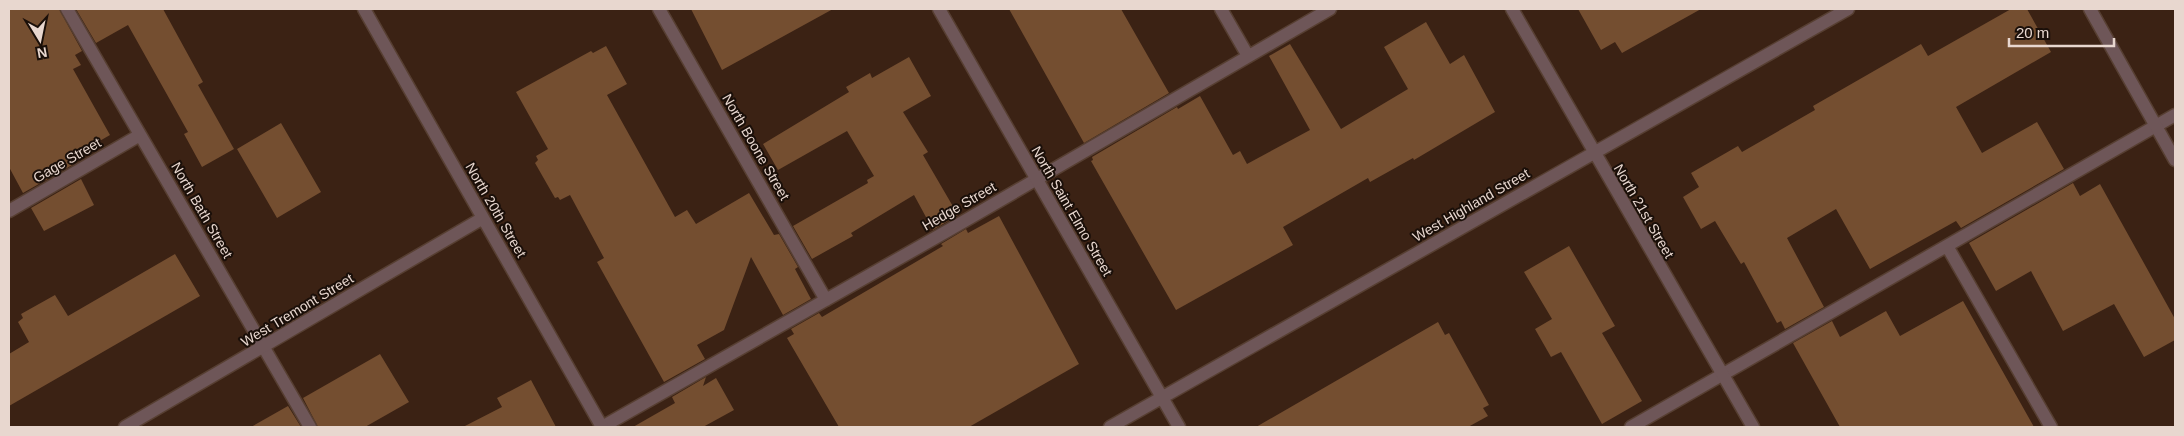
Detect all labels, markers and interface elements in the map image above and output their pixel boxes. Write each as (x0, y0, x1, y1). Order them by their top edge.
north arrow (15, 15, 65, 65)
scale bar (2009, 15, 2114, 47)
text: 20 m (2016, 24, 2049, 41)
text: N (36, 44, 49, 62)
street label: North Boone Street (719, 91, 793, 203)
street label: Gage Street (30, 134, 104, 186)
street label: North Saint Elmo Street (1028, 143, 1116, 279)
street label: North Bath Street (168, 159, 236, 261)
street label: North 20th Street (462, 160, 530, 260)
street label: North 21st Street (1611, 161, 1677, 261)
street label: West Highland Street (1410, 165, 1532, 245)
street label: Hedge Street (919, 178, 999, 234)
street label: West Tremont Street (238, 270, 356, 350)

